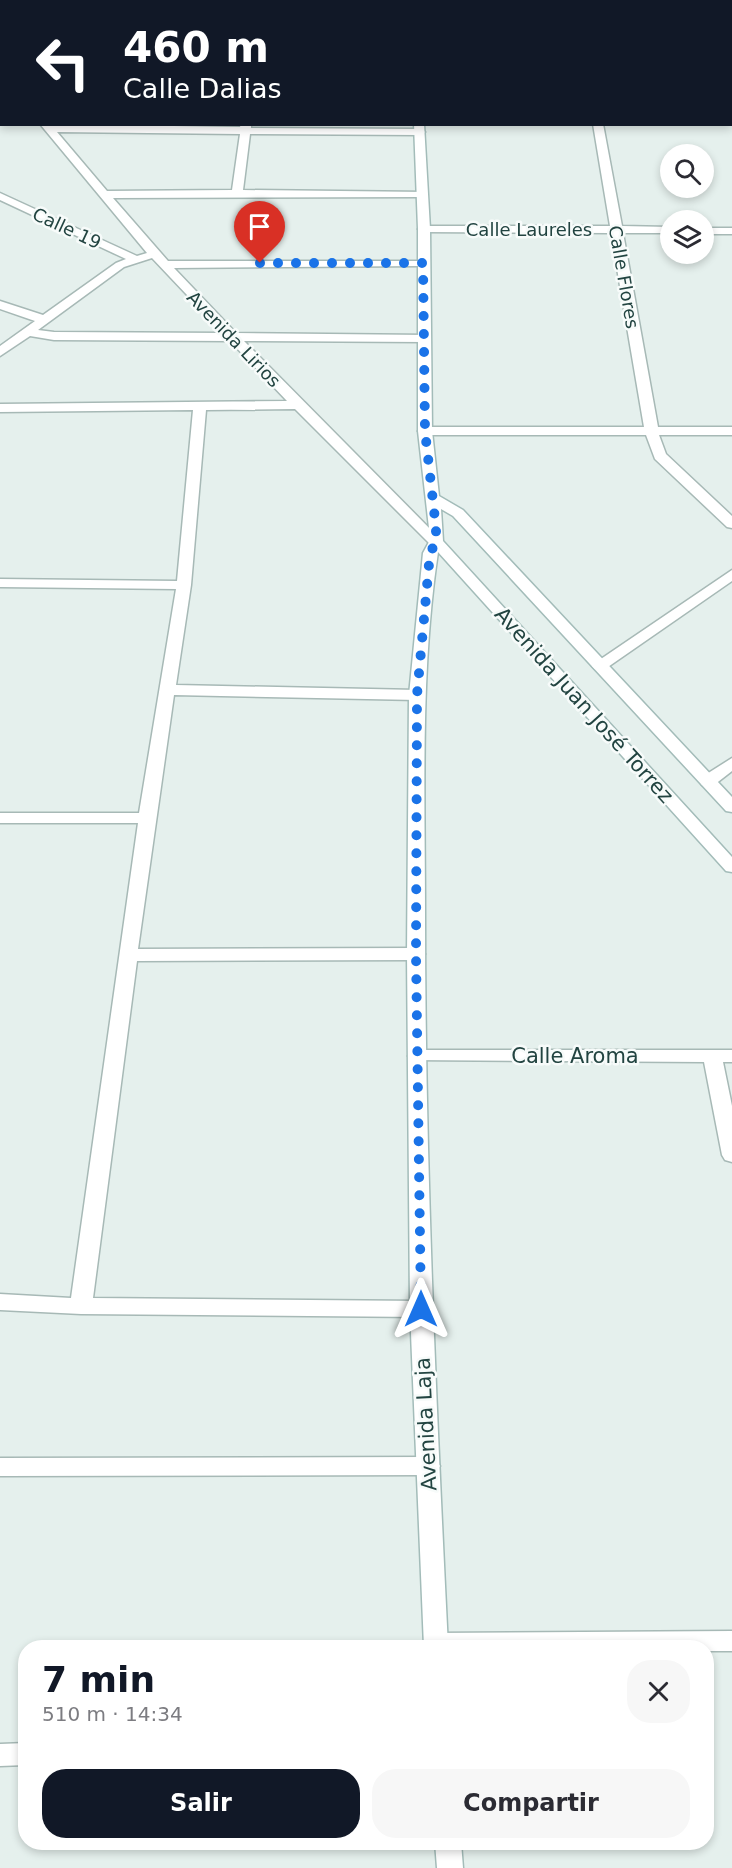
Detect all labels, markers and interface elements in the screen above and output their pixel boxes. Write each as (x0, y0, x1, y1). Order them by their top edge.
text: 460 m (123, 23, 269, 72)
icon: left (24, 24, 102, 102)
text: Calle Dalias (123, 73, 282, 104)
map controls (660, 144, 714, 264)
button: search (660, 144, 714, 198)
pin (234, 201, 285, 263)
street label: Calle 19 (29, 203, 105, 253)
icon: arrive (243, 210, 276, 243)
button: layers (660, 210, 714, 264)
street label: Calle Laureles (466, 219, 592, 240)
street label: Calle Flores (605, 224, 643, 330)
street label: Avenida Lirios (183, 287, 285, 391)
street label: Avenida Juan José Torrez (490, 602, 678, 808)
street label: Calle Aroma (511, 1044, 639, 1068)
position arrow (389, 1277, 453, 1341)
street label: Avenida Laja (411, 1357, 441, 1491)
text: 7 min (42, 1659, 155, 1700)
button: close (627, 1660, 690, 1723)
text: 510 m · 14:34 (42, 1702, 183, 1726)
button: Salir (42, 1769, 360, 1838)
button: Compartir (372, 1769, 690, 1838)

